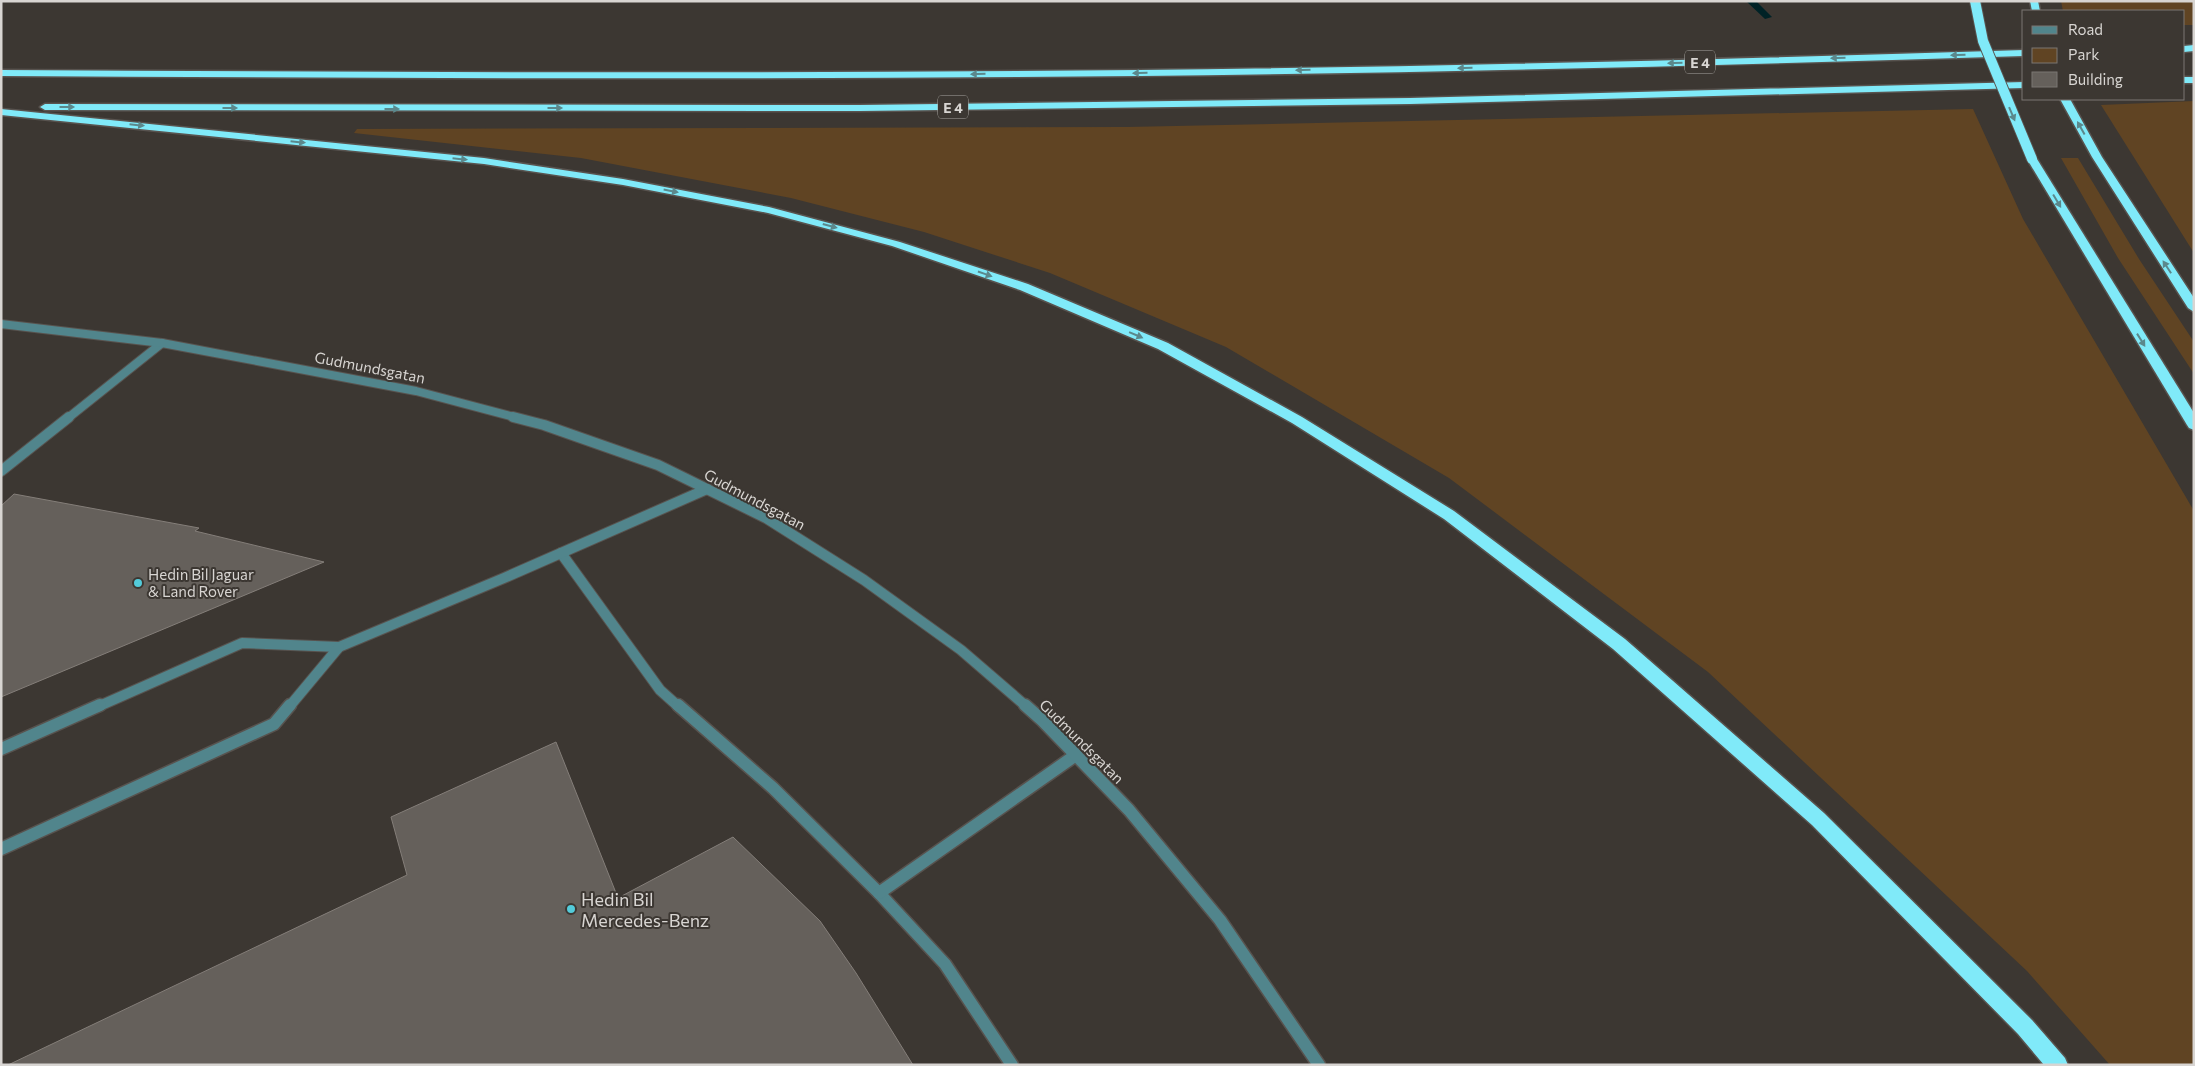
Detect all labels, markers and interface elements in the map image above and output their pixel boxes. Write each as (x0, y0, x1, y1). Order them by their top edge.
legend (2022, 10, 2185, 100)
text: Road (2068, 20, 2103, 38)
text: Park (2068, 45, 2099, 63)
road number: E 4 (1685, 51, 1715, 74)
one-way arrow (1949, 51, 1965, 59)
one-way arrow (1830, 54, 1846, 62)
one-way arrow (1667, 59, 1683, 67)
one-way arrow (1457, 64, 1473, 72)
one-way arrow (1295, 66, 1311, 74)
one-way arrow (1132, 69, 1148, 77)
one-way arrow (970, 70, 986, 78)
text: Building (2068, 70, 2123, 88)
road number: E 4 (938, 95, 968, 118)
one-way arrow (60, 104, 76, 112)
one-way arrow (222, 104, 238, 112)
one-way arrow (547, 104, 563, 112)
one-way arrow (385, 105, 401, 113)
one-way arrow (2009, 106, 2017, 121)
one-way arrow (2077, 121, 2085, 135)
one-way arrow (129, 122, 145, 130)
one-way arrow (291, 138, 307, 146)
one-way arrow (452, 155, 468, 163)
one-way arrow (664, 187, 679, 195)
one-way arrow (2052, 194, 2061, 207)
one-way arrow (822, 222, 837, 230)
one-way arrow (2163, 260, 2172, 273)
one-way arrow (978, 270, 993, 278)
one-way arrow (1128, 331, 1143, 339)
one-way arrow (2136, 333, 2145, 347)
street label: Gudmundsgatan (313, 347, 427, 387)
street label: Gudmundsgatan (701, 465, 809, 533)
place label: Hedin Bil Jaguar & Land Rover (148, 565, 254, 600)
marker: Hedin Bil Jaguar & Land Rover (132, 577, 144, 589)
street label: Gudmundsgatan (1036, 695, 1128, 787)
place label: Hedin Bil Mercedes-Benz (581, 888, 709, 931)
marker: Hedin Bil Mercedes-Benz (565, 903, 577, 915)

